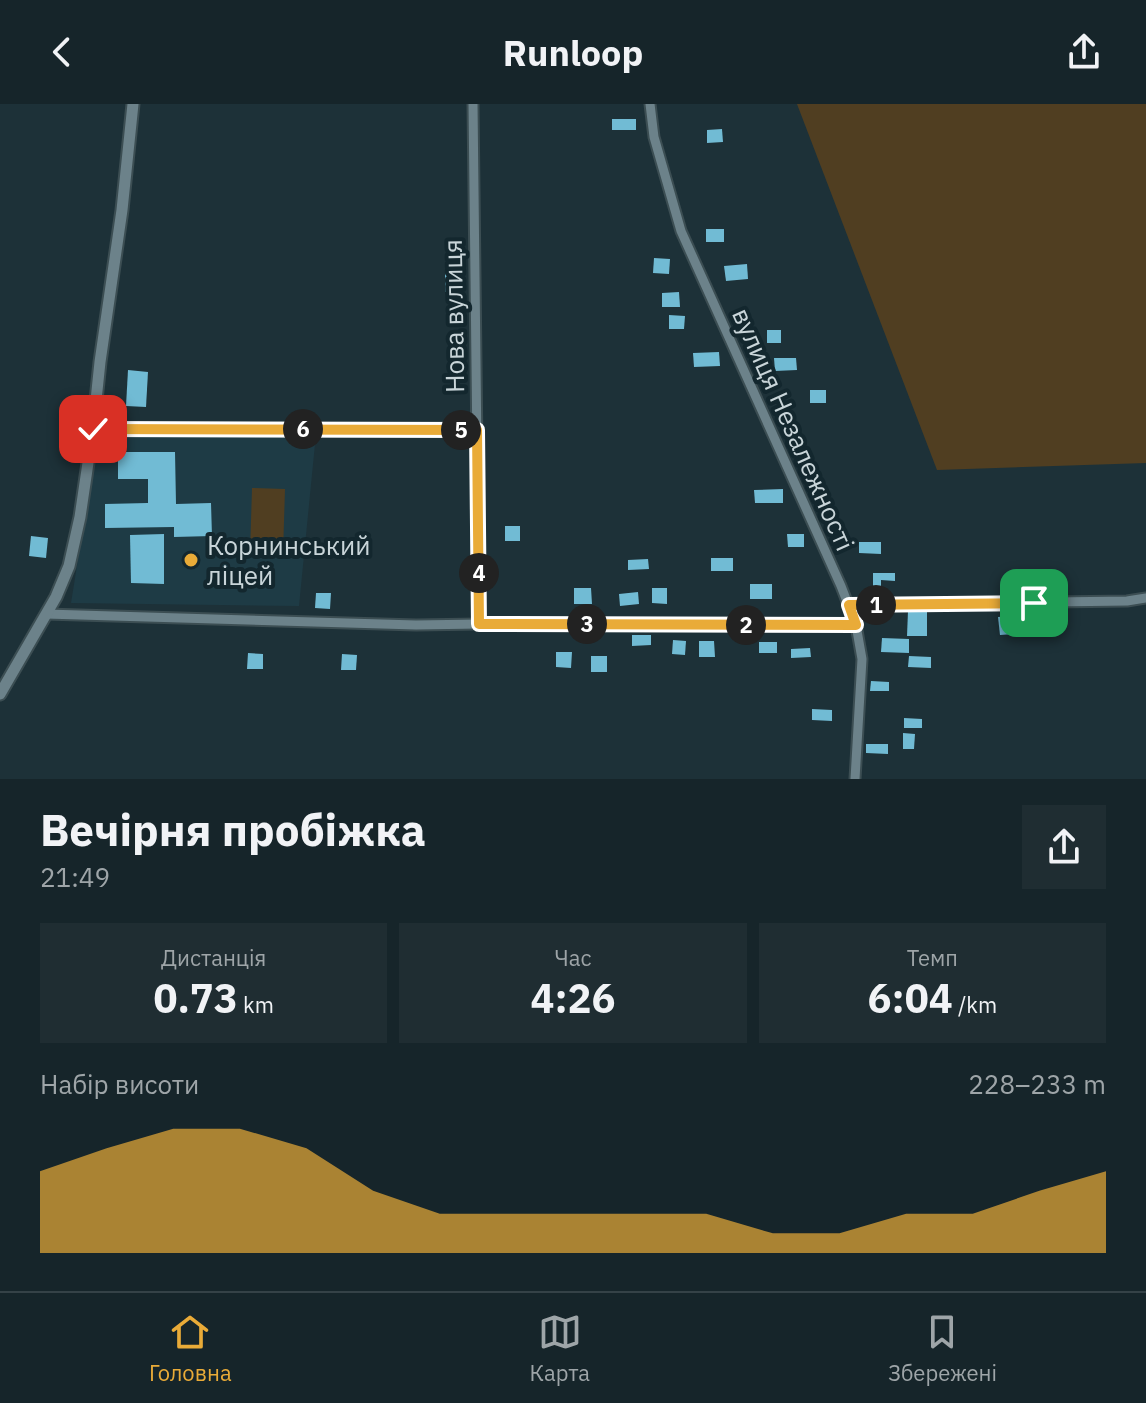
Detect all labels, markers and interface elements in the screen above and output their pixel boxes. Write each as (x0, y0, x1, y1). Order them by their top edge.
text: Runloop (503, 29, 643, 76)
icon: back (40, 30, 84, 74)
icon: share (1062, 30, 1106, 74)
street label: Нова вулиця (435, 239, 471, 393)
street label: вулиця Незалежності (725, 302, 863, 556)
pin (59, 395, 127, 463)
icon: check (71, 407, 115, 451)
pin: 6 (283, 409, 323, 449)
pin: 5 (441, 410, 481, 450)
text: 6 (296, 414, 310, 443)
text: 5 (454, 415, 468, 444)
place label: Корнинський ліцей (207, 528, 371, 592)
marker: Корнинський ліцей (182, 551, 200, 569)
pin: 4 (459, 553, 499, 593)
text: 4 (472, 558, 486, 587)
pin (1000, 569, 1068, 637)
icon: arrive (1012, 581, 1056, 625)
pin: 1 (856, 585, 896, 625)
text: 1 (869, 590, 883, 619)
pin: 3 (567, 604, 607, 644)
pin: 2 (726, 605, 766, 645)
text: 3 (580, 609, 594, 638)
text: 2 (739, 610, 753, 639)
text: Вечірня пробіжка (40, 801, 426, 858)
button: share (1022, 805, 1106, 889)
text: 21:49 (40, 860, 110, 894)
text: Дистанція (161, 943, 266, 972)
text: Час (554, 943, 592, 972)
text: Темп (907, 943, 958, 972)
text: 0.73 (153, 972, 238, 1024)
text: 4:26 (530, 972, 616, 1024)
text: 6:04 (868, 972, 953, 1024)
text: km (238, 990, 274, 1019)
text: /km (953, 990, 997, 1019)
text: Набір висоти (40, 1067, 199, 1101)
text: 228–233 m (968, 1067, 1106, 1101)
tab: Головна (149, 1310, 232, 1387)
tab: Карта (530, 1310, 590, 1387)
tab: Збережені (888, 1310, 997, 1387)

